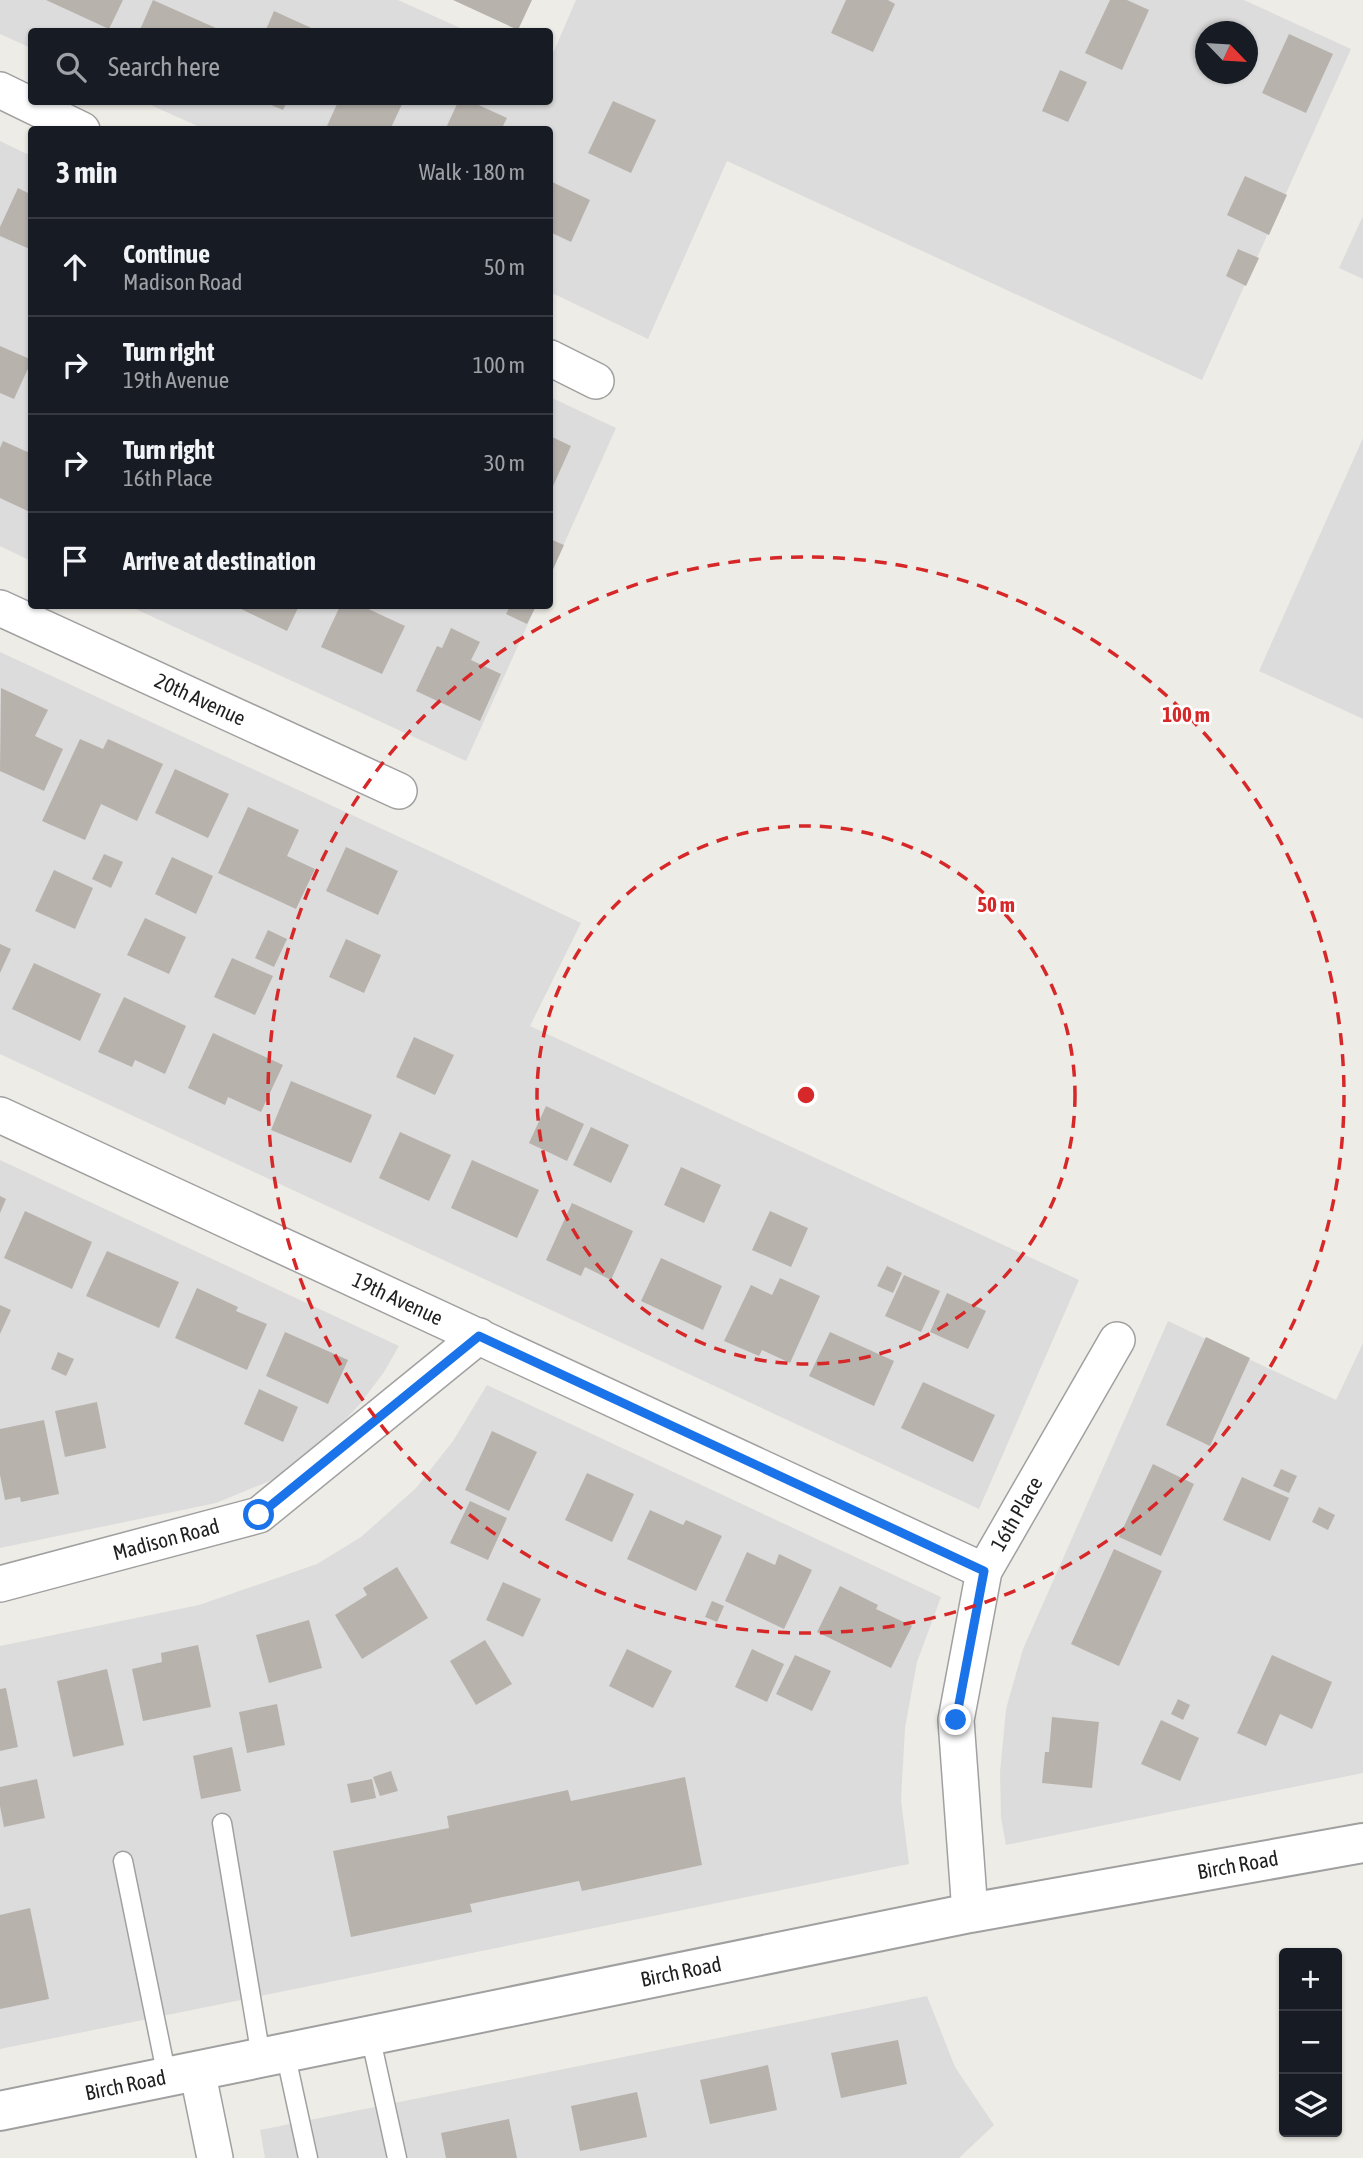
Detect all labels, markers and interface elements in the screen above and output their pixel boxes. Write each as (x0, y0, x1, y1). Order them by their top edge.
north arrow (1195, 21, 1258, 84)
search box (28, 28, 553, 105)
icon: search (52, 48, 90, 86)
text: Search here (108, 52, 220, 82)
text: 3 min (56, 155, 117, 189)
text: Walk · 180 m (419, 159, 525, 185)
text: Continue (123, 239, 210, 269)
icon: ahead (56, 248, 94, 286)
text: 50 m (484, 254, 525, 280)
text: Madison Road (123, 269, 242, 295)
text: Turn right (123, 337, 214, 367)
icon: right (56, 346, 94, 384)
text: 100 m (473, 352, 525, 378)
text: 19th Avenue (123, 367, 229, 393)
text: Turn right (123, 435, 214, 465)
icon: right (56, 444, 94, 482)
text: 30 m (484, 450, 525, 476)
text: 16th Place (123, 465, 213, 491)
icon: arrive (56, 542, 94, 580)
text: Arrive at destination (123, 546, 316, 576)
street label: 20th Avenue (151, 668, 250, 730)
text: 100 m (1162, 702, 1210, 726)
text: 50 m (977, 892, 1015, 916)
centre of rings (794, 1083, 818, 1107)
street label: 19th Avenue (349, 1267, 447, 1330)
street label: 16th Place (985, 1472, 1047, 1555)
route start (243, 1499, 274, 1530)
street label: Madison Road (110, 1513, 222, 1564)
route end (940, 1704, 971, 1735)
street label: Birch Road (1195, 1845, 1280, 1883)
map controls (1279, 1948, 1342, 2137)
button: + (1279, 1948, 1342, 2011)
street label: Birch Road (638, 1951, 723, 1991)
button: − (1279, 2011, 1342, 2074)
street label: Birch Road (83, 2064, 168, 2104)
button: layers (1279, 2074, 1342, 2137)

